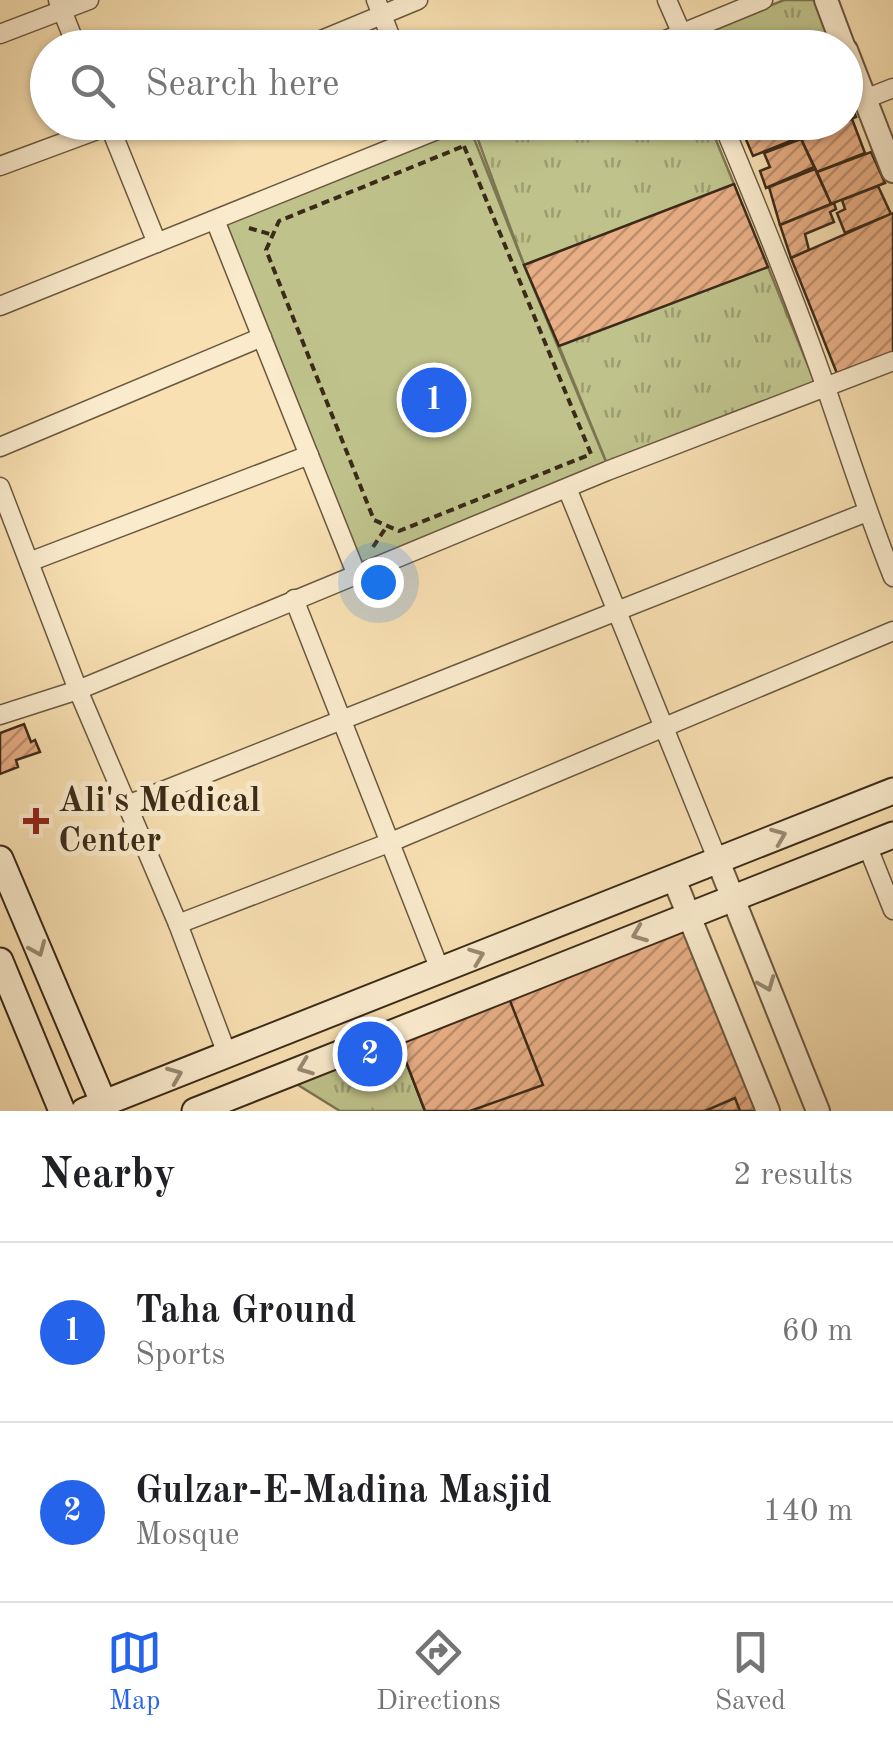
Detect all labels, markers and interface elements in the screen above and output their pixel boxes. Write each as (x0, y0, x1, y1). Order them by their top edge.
search box (30, 30, 863, 140)
icon: search (65, 58, 120, 113)
text: Search here (145, 66, 340, 104)
pin: 1 (402, 362, 466, 438)
your location (353, 557, 404, 608)
place label: Ali's Medical Center (58, 784, 261, 859)
marker: Ali's Medical Center (23, 808, 49, 834)
one-way arrow (770, 828, 787, 848)
one-way arrow (632, 922, 649, 942)
one-way arrow (26, 939, 46, 957)
one-way arrow (467, 947, 485, 967)
one-way arrow (756, 974, 776, 991)
pin: 2 (338, 1016, 402, 1092)
one-way arrow (297, 1055, 314, 1075)
one-way arrow (165, 1066, 183, 1086)
text: Nearby (40, 1155, 176, 1197)
text: 2 results (733, 1160, 853, 1192)
text: Taha Ground (135, 1293, 356, 1331)
text: 1 (63, 1316, 82, 1348)
text: 60 m (782, 1316, 853, 1348)
text: Sports (135, 1340, 226, 1372)
text: Gulzar-E-Madina Masjid (135, 1473, 552, 1511)
text: 2 (63, 1496, 82, 1528)
text: 140 m (763, 1496, 853, 1528)
text: Mosque (135, 1520, 239, 1552)
tab: Map (107, 1625, 162, 1720)
tab: Directions (376, 1625, 501, 1720)
tab: Saved (715, 1625, 786, 1720)

